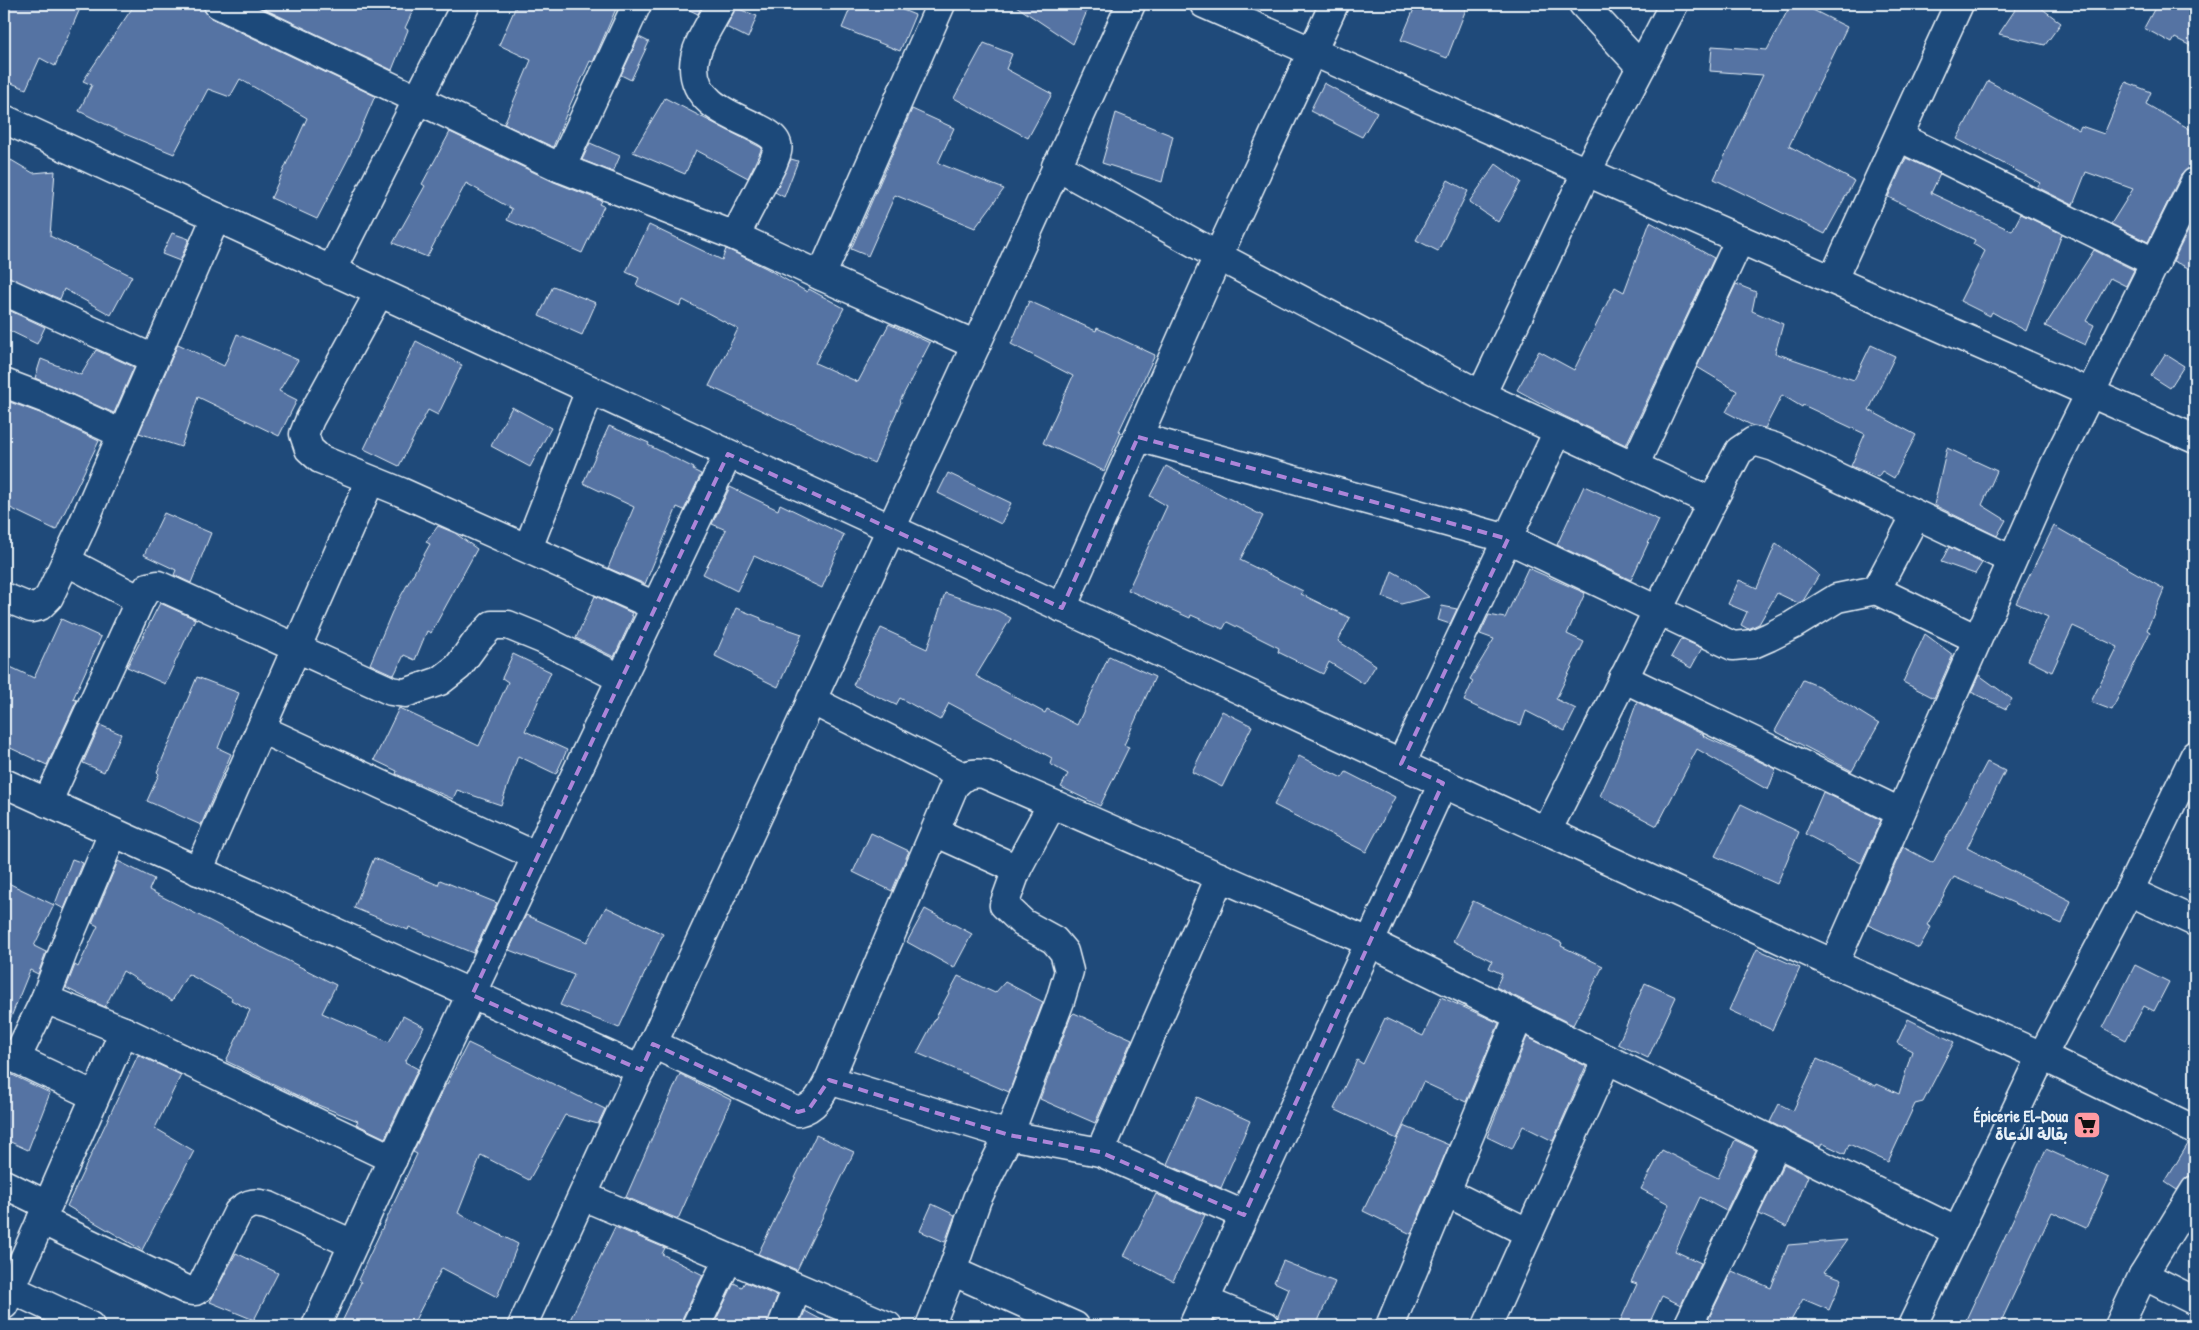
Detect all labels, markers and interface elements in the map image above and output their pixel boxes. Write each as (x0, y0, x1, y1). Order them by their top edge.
place label: Épicerie El-Doua بقالة الدعاة (1974, 1105, 2069, 1145)
supermarket icon: Épicerie El-Doua بقالة الدعاة (2072, 1110, 2102, 1140)

